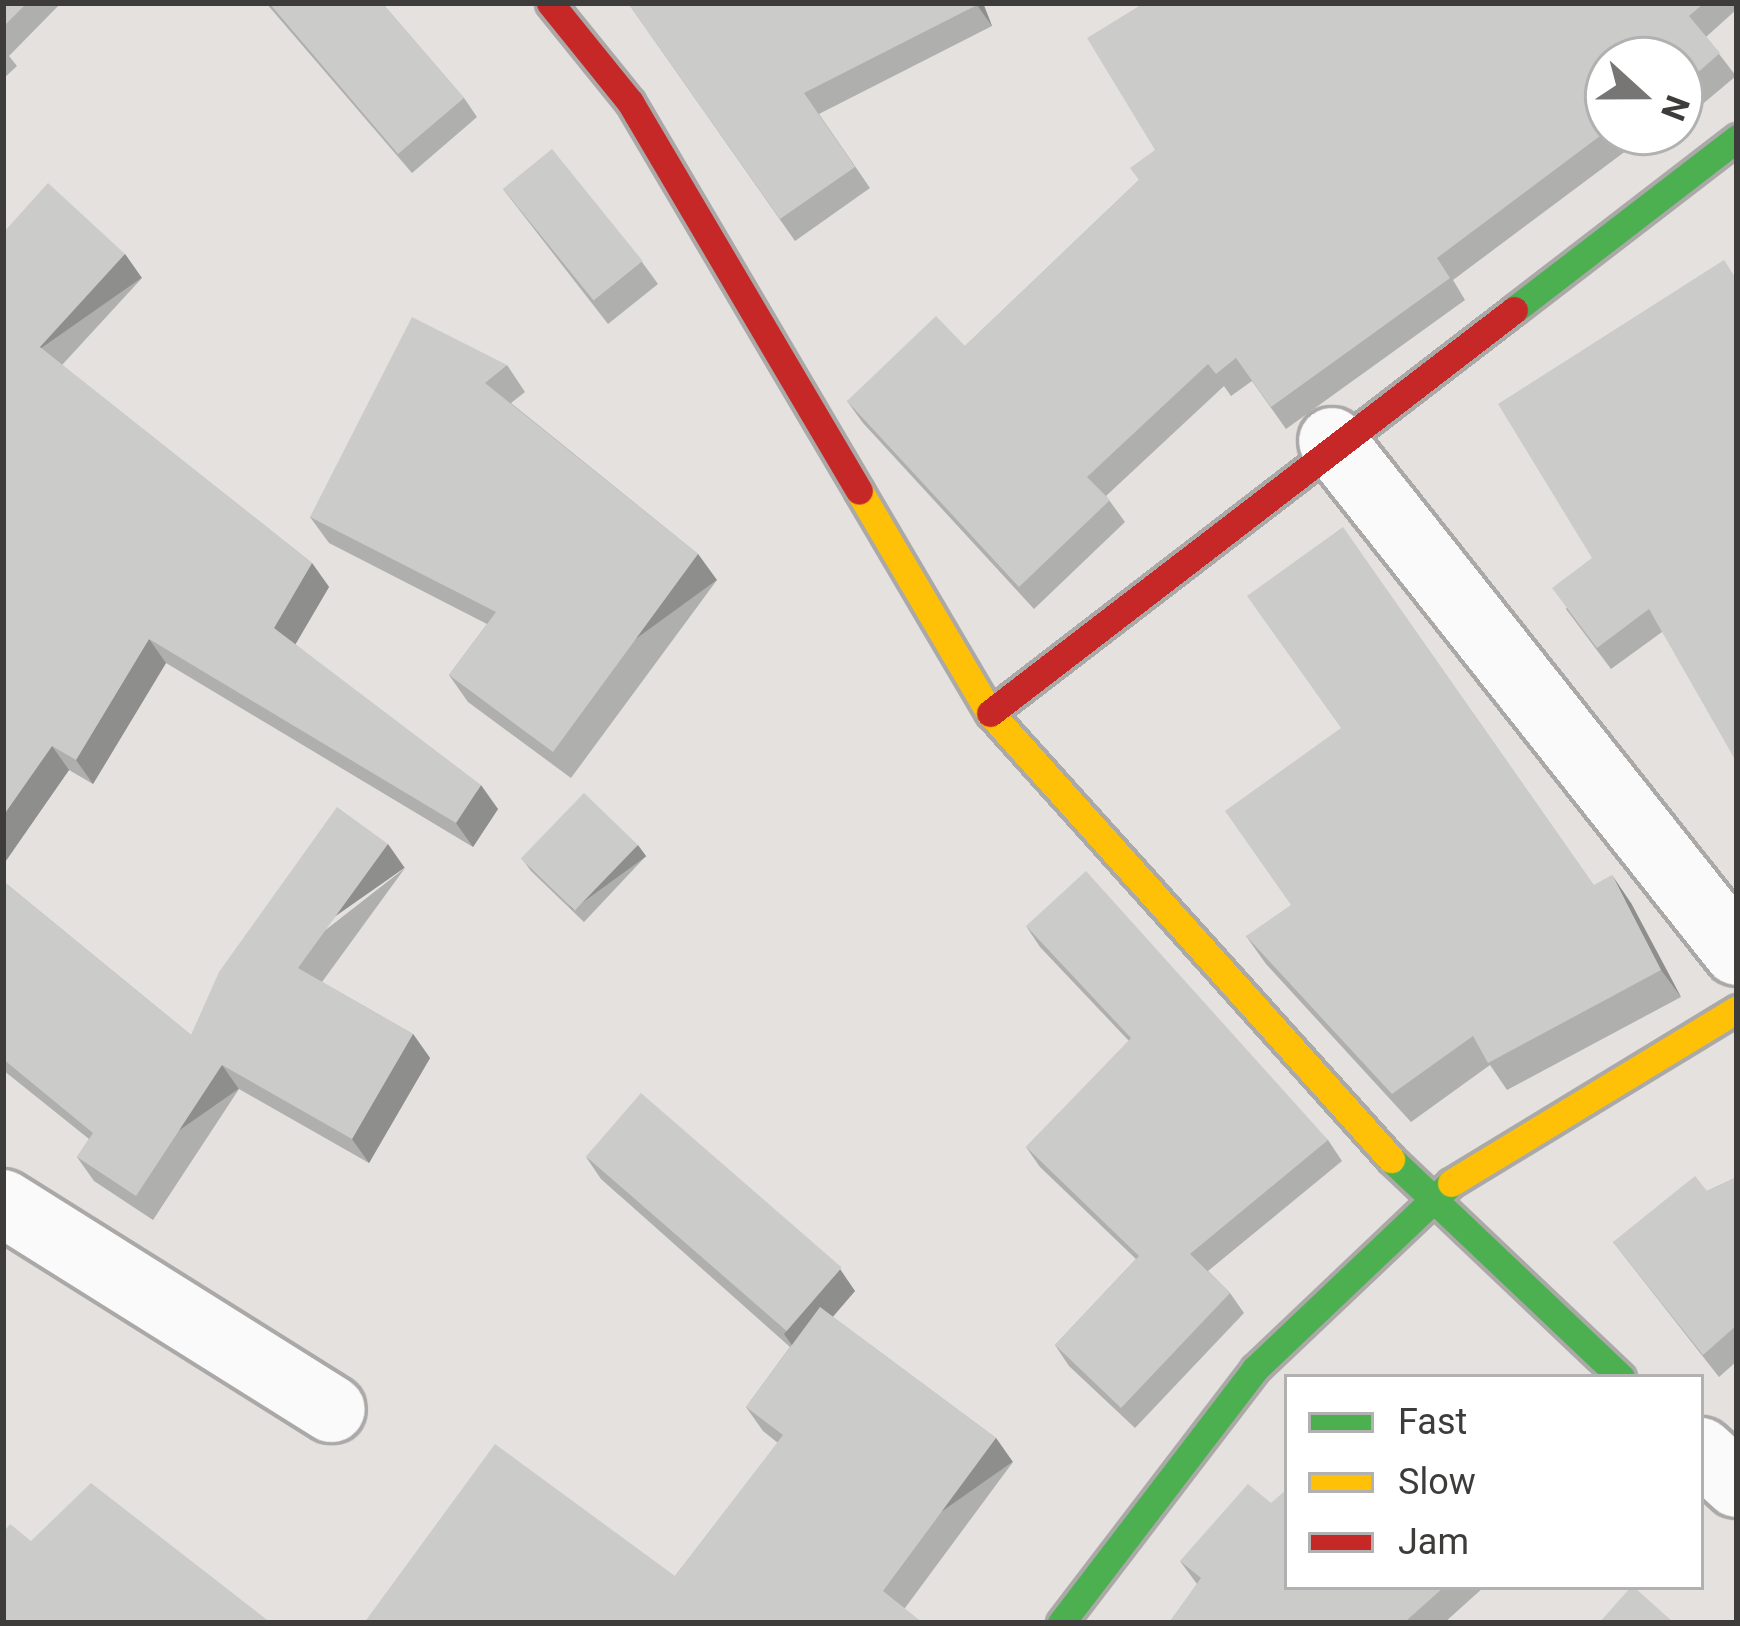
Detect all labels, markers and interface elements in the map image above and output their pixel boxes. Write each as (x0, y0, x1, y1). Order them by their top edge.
north arrow (1584, 36, 1704, 156)
text: N (1653, 90, 1698, 126)
legend (1284, 1374, 1704, 1590)
text: Fast (1398, 1401, 1467, 1443)
text: Slow (1398, 1461, 1476, 1503)
text: Jam (1398, 1521, 1469, 1563)

